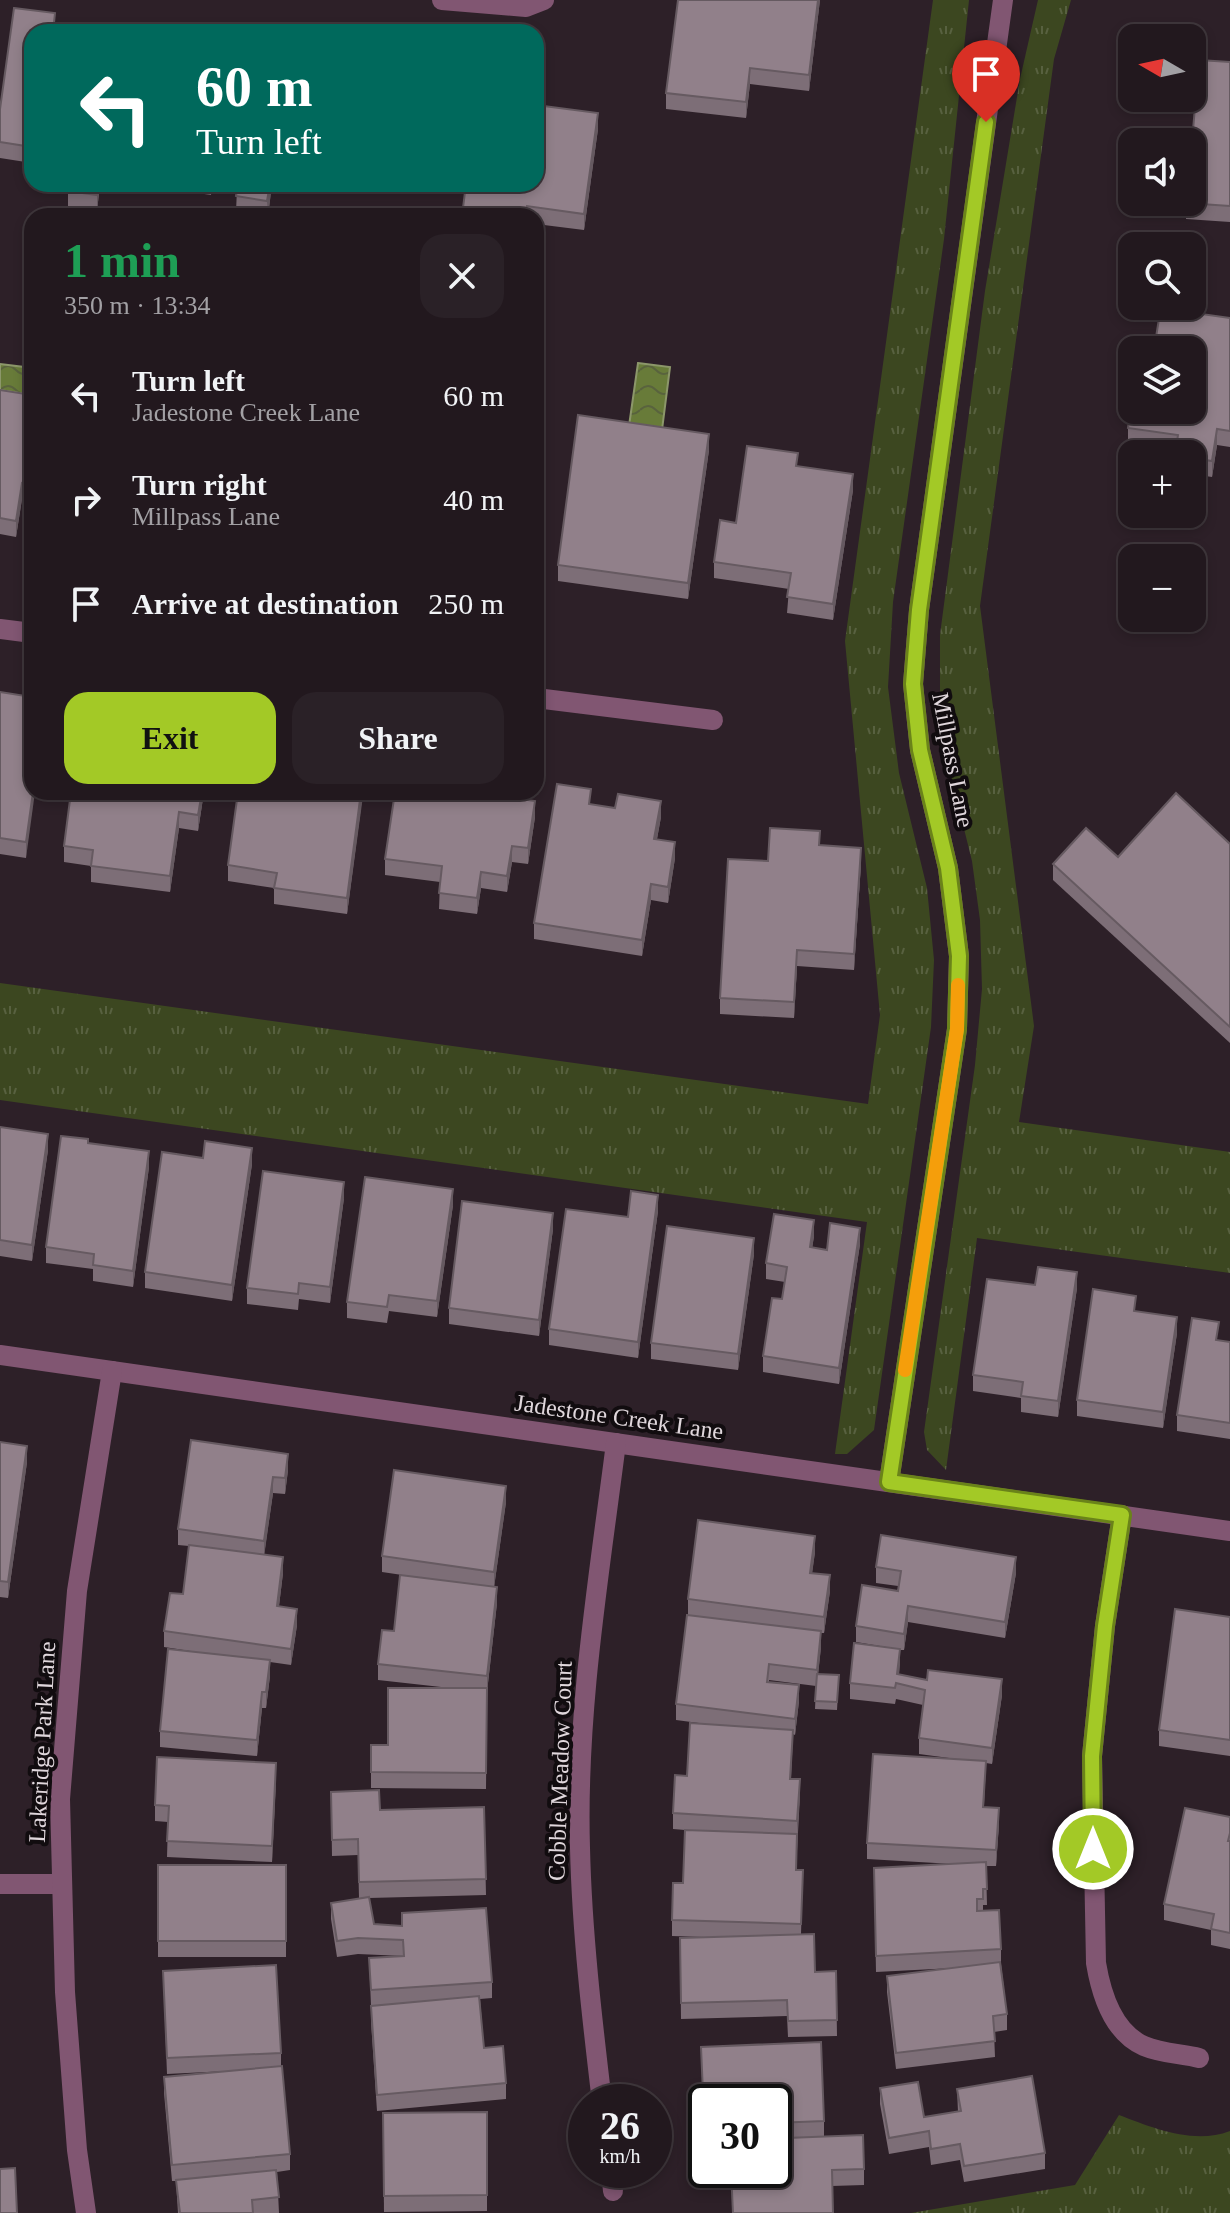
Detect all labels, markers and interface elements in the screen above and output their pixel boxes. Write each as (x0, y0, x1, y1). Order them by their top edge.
north arrow (1118, 24, 1206, 112)
map controls (1118, 24, 1206, 632)
pin (952, 40, 1020, 122)
icon: arrive (964, 52, 1008, 96)
icon: left (64, 56, 168, 160)
text: 60 m (196, 56, 313, 118)
text: Turn left (196, 122, 322, 162)
button: sound (1118, 128, 1206, 216)
button: search (1118, 232, 1206, 320)
text: 1 min (64, 234, 180, 287)
button: close (420, 234, 504, 318)
text: 350 m · 13:34 (64, 291, 211, 320)
button: layers (1118, 336, 1206, 424)
text: Turn left (132, 364, 245, 397)
icon: left (64, 374, 108, 418)
text: 60 m (443, 379, 504, 412)
text: Jadestone Creek Lane (132, 398, 360, 427)
button: + (1118, 440, 1206, 528)
text: Turn right (132, 468, 267, 501)
icon: right (64, 478, 108, 522)
text: 40 m (443, 483, 504, 516)
text: Millpass Lane (132, 502, 280, 531)
button: − (1118, 544, 1206, 632)
icon: arrive (64, 582, 108, 626)
text: Arrive at destination (132, 587, 399, 620)
text: 250 m (428, 587, 504, 620)
street label: Millpass Lane (927, 690, 979, 830)
button: Exit (64, 692, 276, 784)
button: Share (292, 692, 504, 784)
street label: Jadestone Creek Lane (513, 1389, 725, 1445)
street label: Lakeridge Park Lane (24, 1641, 60, 1843)
street label: Cobble Meadow Court (543, 1660, 577, 1881)
position arrow (1051, 1807, 1135, 1891)
speed limit sign: 30 (688, 2084, 792, 2188)
text: 26 (600, 2103, 640, 2148)
text: km/h (599, 2145, 641, 2167)

